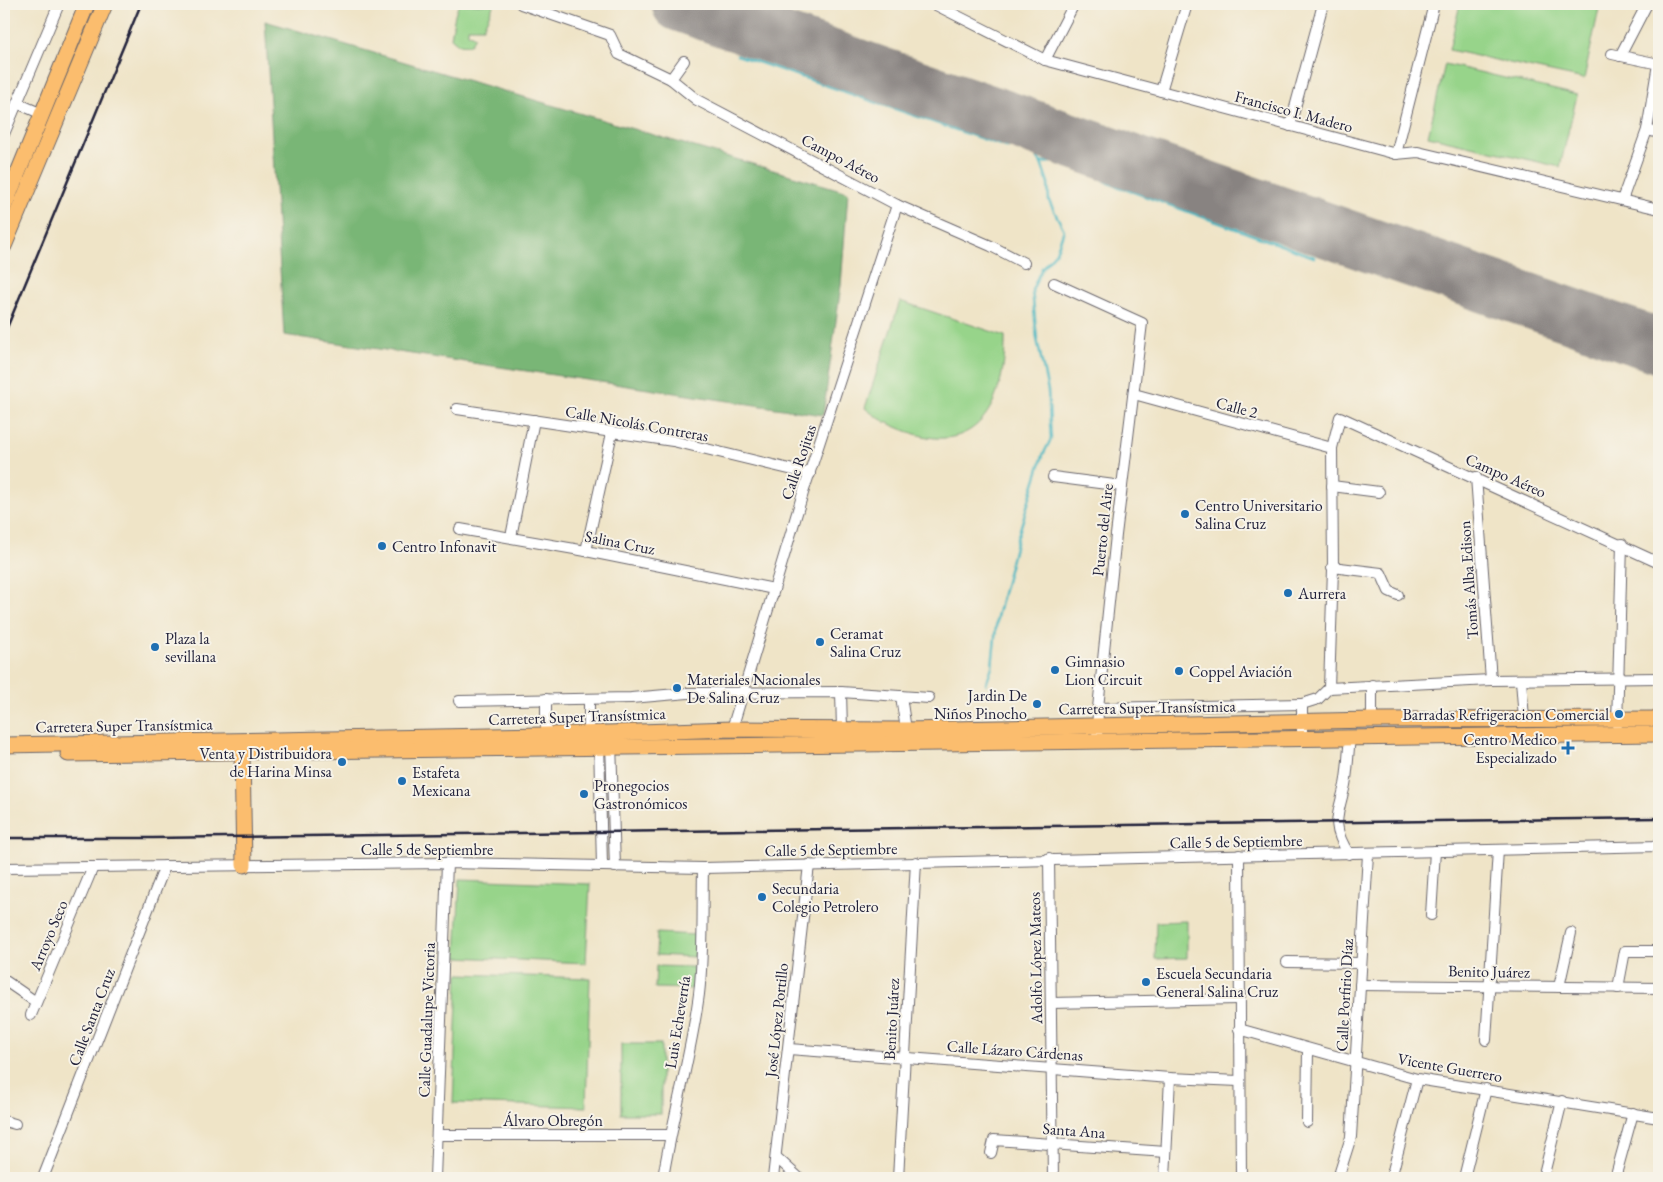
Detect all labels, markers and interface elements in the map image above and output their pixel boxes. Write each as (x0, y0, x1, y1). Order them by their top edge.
street label: Francisco I. Madero (1232, 86, 1355, 137)
street label: Campo Aéreo (798, 129, 884, 188)
street label: Calle 2 (1214, 392, 1260, 423)
street label: Calle Nicolás Contreras (564, 401, 710, 446)
street label: Calle Rojitas (776, 422, 821, 503)
street label: Campo Aéreo (1462, 448, 1550, 503)
street label: Puerto del Aire (1087, 483, 1118, 577)
place label: Centro Universitario Salina Cruz (1195, 495, 1323, 534)
marker: Centro Universitario Salina Cruz (1179, 508, 1191, 520)
street label: Tomás Alba Edison (1454, 519, 1483, 640)
street label: Salina Cruz (583, 525, 657, 560)
place label: Centro Infonavit (392, 536, 497, 557)
marker: Centro Infonavit (376, 540, 388, 552)
place label: Aurrera (1297, 583, 1347, 604)
marker: Aurrera (1282, 587, 1294, 599)
place label: Ceramat Salina Cruz (830, 623, 901, 662)
place label: Plaza la sevillana (165, 628, 217, 667)
marker: Ceramat Salina Cruz (814, 636, 826, 648)
marker: Plaza la sevillana (149, 641, 161, 653)
place label: Gimnasio Lion Circuit (1065, 651, 1142, 690)
place label: Coppel Aviación (1189, 661, 1293, 682)
marker: Gimnasio Lion Circuit (1049, 664, 1061, 676)
marker: Coppel Aviación (1173, 665, 1185, 677)
place label: Materiales Nacionales De Salina Cruz (687, 669, 820, 708)
marker: Materiales Nacionales De Salina Cruz (671, 682, 683, 694)
place label: Jardin De Niños Pinocho (934, 685, 1027, 724)
street label: Carretera Super Transístmica (1058, 695, 1236, 720)
marker: Jardin De Niños Pinocho (1031, 698, 1043, 710)
street label: Carretera Super Transístmica (488, 703, 667, 730)
place label: Barradas Refrigeracion Comercial (1402, 704, 1609, 725)
marker: Barradas Refrigeracion Comercial (1613, 708, 1625, 720)
street label: Carretera Super Transístmica (35, 713, 213, 738)
place label: Centro Medico Especializado (1463, 729, 1557, 768)
marker: Centro Medico Especializado (1561, 741, 1575, 755)
place label: Venta y Distribuidora de Harina Minsa (200, 743, 333, 782)
marker: Venta y Distribuidora de Harina Minsa (336, 756, 348, 768)
place label: Estafeta Mexicana (412, 762, 471, 801)
marker: Estafeta Mexicana (396, 775, 408, 787)
place label: Pronegocios Gastronómicos (594, 775, 688, 814)
marker: Pronegocios Gastronómicos (578, 788, 590, 800)
street label: Calle 5 de Septiembre (1169, 830, 1303, 853)
street label: Calle 5 de Septiembre (764, 838, 898, 861)
street label: Calle 5 de Septiembre (361, 839, 493, 860)
place label: Secundaria Colegio Petrolero (772, 878, 879, 917)
marker: Secundaria Colegio Petrolero (756, 891, 768, 903)
street label: Adolfo López Mateos (1024, 892, 1047, 1025)
street label: Arroyo Seco (24, 897, 73, 975)
street label: Calle Porfirio Díaz (1331, 938, 1358, 1052)
street label: Calle Guadalupe Victoria (413, 941, 440, 1098)
street label: Benito Juárez (1448, 960, 1530, 983)
street label: José López Portillo (760, 962, 793, 1080)
place label: Escuela Secundaria General Salina Cruz (1156, 963, 1278, 1002)
street label: Calle Santa Cruz (63, 965, 120, 1069)
street label: Luis Echeverría (660, 974, 695, 1070)
marker: Escuela Secundaria General Salina Cruz (1140, 976, 1152, 988)
street label: Benito Juárez (879, 978, 904, 1061)
street label: Calle Lázaro Cárdenas (946, 1035, 1084, 1066)
street label: Vicente Guerrero (1396, 1048, 1504, 1087)
street label: Álvaro Obregón (502, 1110, 603, 1131)
street label: Santa Ana (1042, 1118, 1107, 1143)

